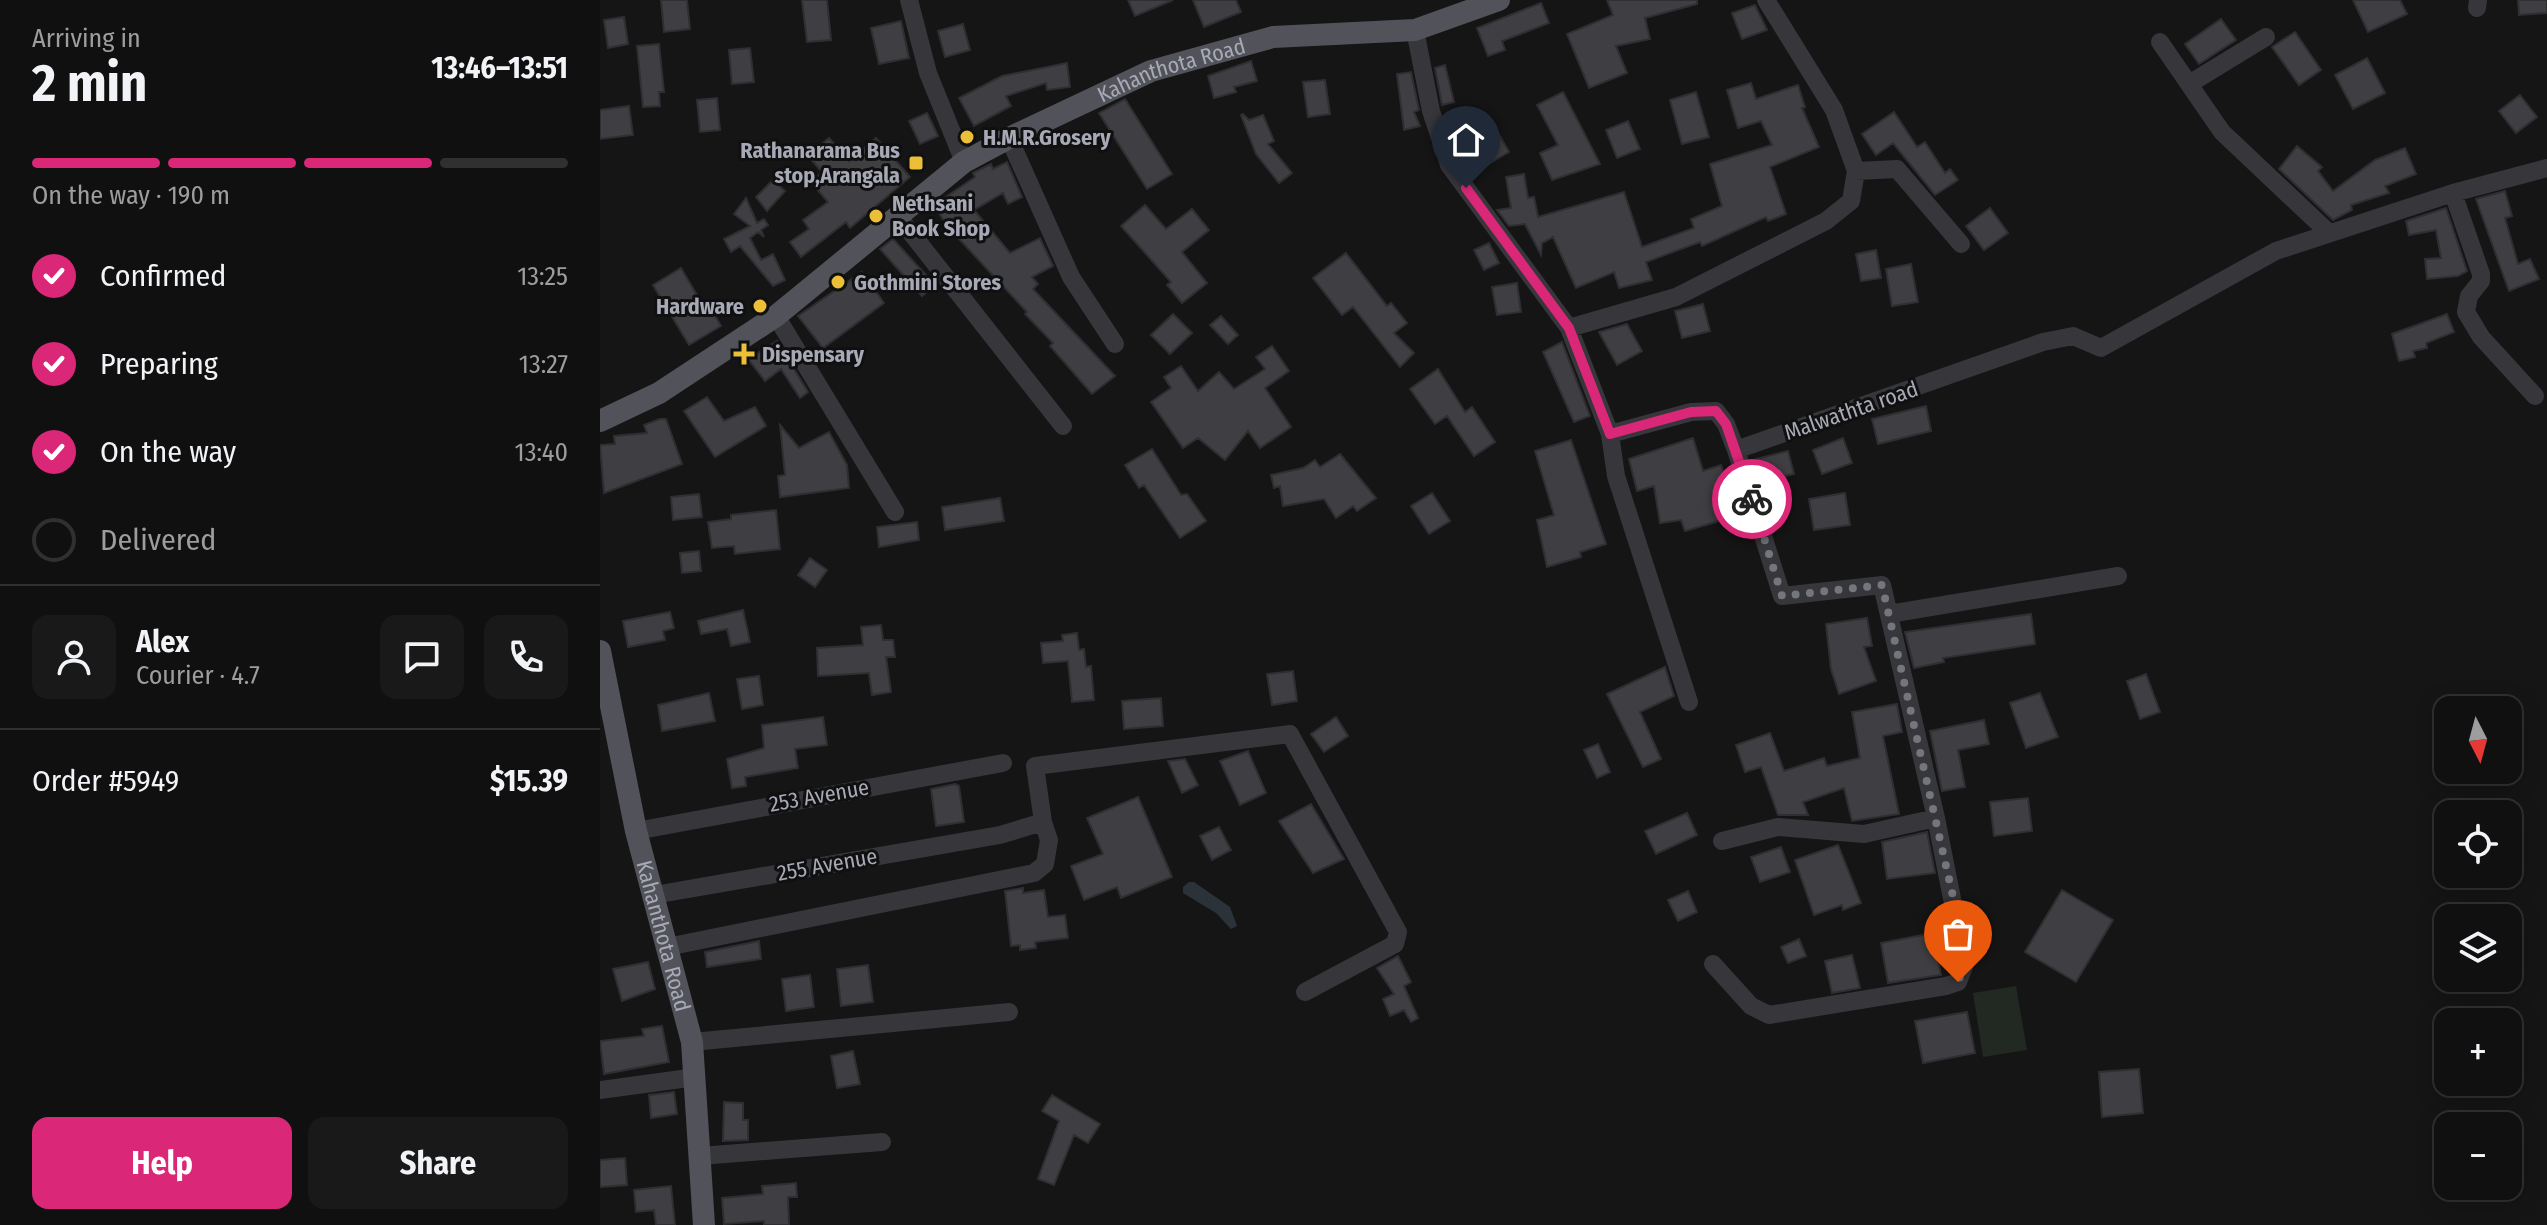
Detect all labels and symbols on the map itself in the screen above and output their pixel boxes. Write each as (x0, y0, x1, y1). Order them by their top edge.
street label: Kahanthota Road (1093, 32, 1248, 108)
pin (1432, 106, 1500, 188)
place label: H.M.R.Grosery (983, 124, 1111, 151)
marker: H.M.R.Grosery (958, 128, 976, 146)
place label: Rathanarama Bus stop,Arangala (740, 137, 900, 189)
marker: Rathanarama Bus stop,Arangala (907, 154, 925, 172)
place label: Nethsani Book Shop (892, 190, 990, 242)
marker: Nethsani Book Shop (867, 207, 885, 225)
place label: Gothmini Stores (854, 269, 1001, 296)
marker: Gothmini Stores (829, 273, 847, 291)
place label: Hardware (656, 293, 744, 320)
marker: Hardware (751, 297, 769, 315)
place label: Dispensary (762, 341, 865, 368)
marker: Dispensary (733, 343, 755, 365)
street label: Malwathta road (1781, 375, 1922, 446)
courier (1712, 459, 1792, 539)
north arrow (2434, 696, 2522, 784)
street label: 253 Avenue (767, 773, 871, 818)
street label: 255 Avenue (775, 842, 879, 887)
street label: Kahanthota Road (630, 857, 696, 1014)
pin (1924, 900, 1992, 982)

